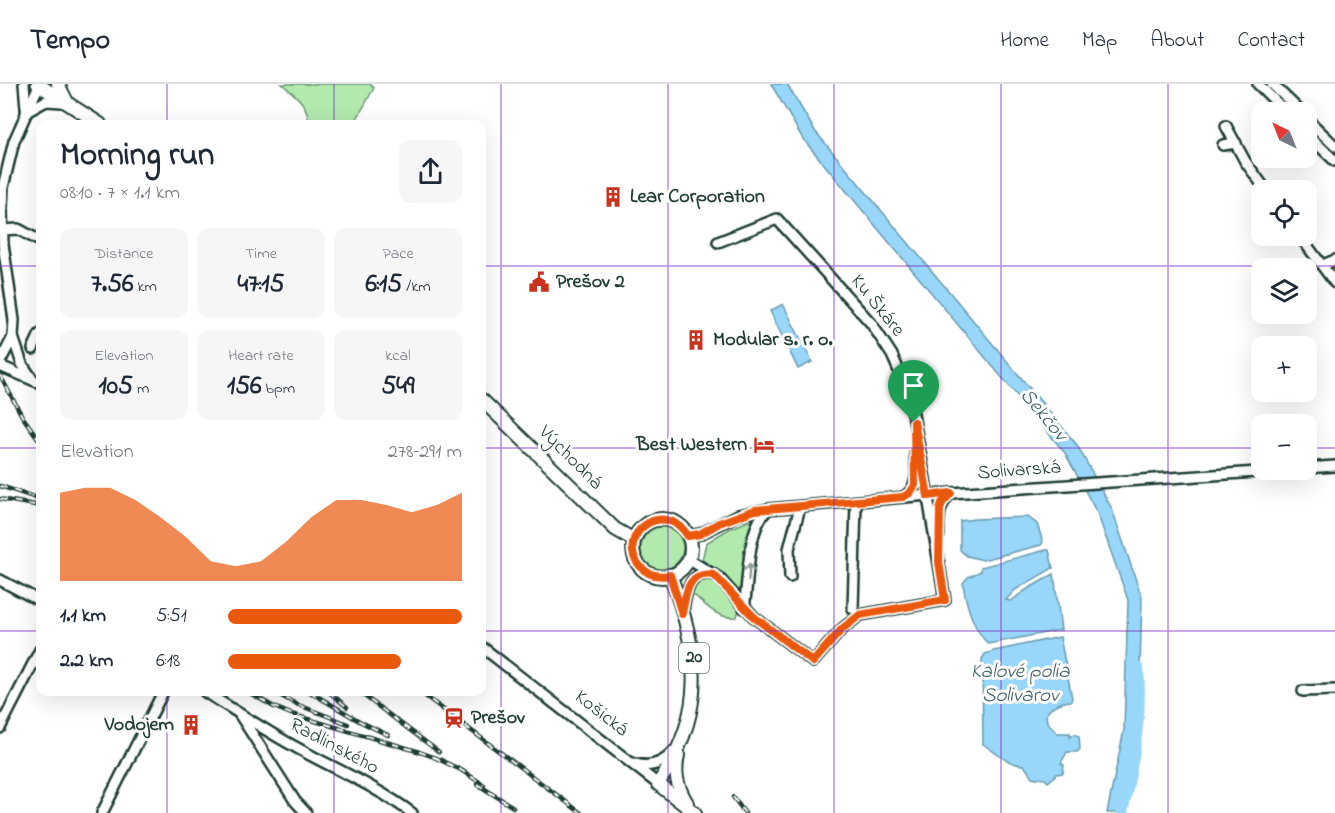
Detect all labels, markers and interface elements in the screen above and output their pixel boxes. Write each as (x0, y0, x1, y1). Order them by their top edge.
text: Tempo (30, 21, 110, 62)
text: Home (1000, 26, 1049, 56)
text: Map (1082, 26, 1117, 56)
text: About (1150, 26, 1204, 56)
text: Contact (1237, 26, 1305, 56)
north arrow (1251, 102, 1317, 168)
map controls (1251, 102, 1317, 480)
text: Morning run (60, 132, 214, 180)
button: share (399, 140, 462, 203)
text: 08:10 · 7 × 1.1 km (60, 179, 180, 208)
button: locate (1251, 180, 1317, 246)
place label: Lear Corporation (630, 183, 765, 212)
building icon: Lear Corporation (601, 185, 625, 209)
text: Distance (95, 242, 153, 266)
text: Time (245, 242, 277, 266)
text: Pace (382, 242, 414, 266)
button: layers (1251, 258, 1317, 324)
text: 7.56 (91, 266, 133, 304)
text: 47:15 (238, 266, 284, 304)
text: 6:15 (365, 266, 402, 304)
place label: Prešov 2 (556, 268, 625, 297)
street label: Ku Škáre (843, 269, 911, 344)
public building icon: Prešov 2 (527, 270, 551, 294)
text: km (133, 275, 157, 299)
text: /km (402, 275, 431, 299)
place label: Modular s. r. o. (713, 326, 833, 355)
building icon: Modular s. r. o. (684, 328, 708, 352)
button: + (1251, 336, 1317, 402)
text: Elevation (95, 344, 153, 368)
text: Heart rate (228, 344, 294, 368)
text: kcal (385, 344, 411, 368)
pin (888, 360, 939, 422)
text: 105 (99, 368, 133, 406)
text: 156 (227, 368, 262, 406)
text: 549 (381, 368, 415, 406)
icon: arrive (897, 369, 930, 402)
text: m (133, 377, 149, 401)
text: bpm (262, 377, 295, 401)
water label: Sekčov (1012, 382, 1076, 450)
button: − (1251, 414, 1317, 480)
street label: Východná (530, 418, 609, 497)
place label: Best Western (635, 431, 747, 460)
hotel icon: Best Western (752, 433, 776, 457)
text: Elevation (60, 438, 134, 467)
text: 278–291 m (388, 438, 462, 467)
street label: Solivarská (976, 454, 1062, 488)
one-way arrow (744, 563, 755, 583)
text: 1.1 km (60, 602, 106, 631)
text: 5:51 (156, 602, 187, 631)
road number: 20 (679, 643, 709, 673)
text: 2.2 km (60, 647, 113, 676)
text: 6:18 (156, 647, 180, 676)
water label: Kalové polia Solivarov (970, 657, 1070, 711)
street label: Košická (568, 684, 634, 744)
place label: Prešov (471, 704, 526, 733)
station icon: Prešov (442, 706, 466, 730)
place label: Vodojem (103, 711, 174, 740)
street label: Radlinského (284, 711, 384, 783)
building icon: Vodojem (179, 713, 203, 737)

